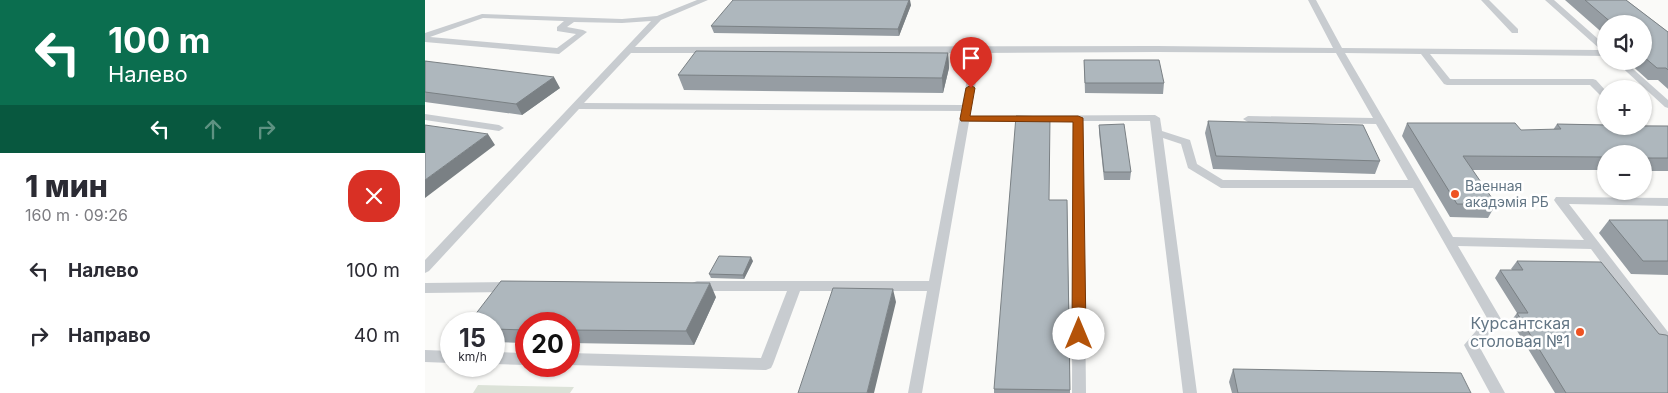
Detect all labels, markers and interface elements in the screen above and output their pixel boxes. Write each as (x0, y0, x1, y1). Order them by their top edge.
map controls (1597, 15, 1652, 200)
button: sound (1597, 15, 1652, 70)
text: 100 m (108, 19, 211, 61)
icon: left (25, 20, 90, 85)
pin (950, 37, 992, 88)
icon: arrive (957, 44, 985, 72)
text: Налево (108, 61, 188, 87)
button: + (1597, 80, 1652, 135)
icon: left (146, 115, 174, 143)
icon: ahead (199, 115, 227, 143)
icon: right (252, 115, 280, 143)
button: − (1597, 145, 1652, 200)
text: 1 мин (25, 168, 108, 204)
button: close (348, 170, 400, 222)
place label: Ваенная акадэмія РБ (1465, 177, 1549, 210)
marker: Ваенная акадэмія РБ (1449, 188, 1461, 200)
text: 160 m · 09:26 (25, 205, 128, 225)
icon: left (25, 257, 53, 285)
text: Налево (68, 259, 139, 282)
text: 100 m (346, 259, 400, 282)
position arrow (1052, 307, 1104, 359)
speed limit sign: 20 (515, 312, 580, 377)
place label: Курсантская столовая №1 (1470, 313, 1570, 351)
icon: right (25, 322, 53, 350)
text: 15 (459, 323, 486, 353)
text: Направо (68, 324, 151, 347)
text: 40 m (354, 324, 400, 347)
marker: Курсантская столовая №1 (1574, 326, 1586, 338)
text: km/h (458, 349, 487, 364)

